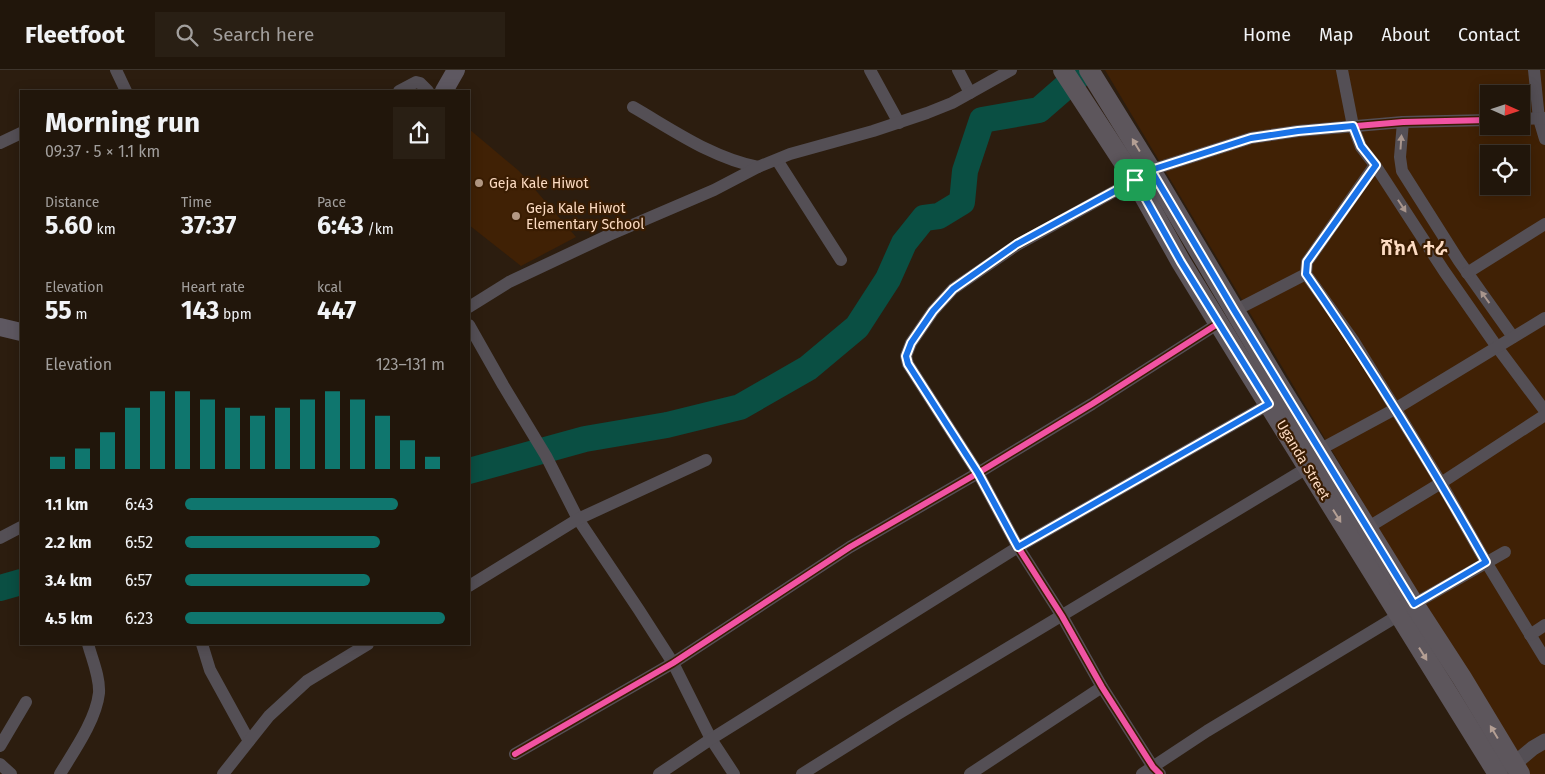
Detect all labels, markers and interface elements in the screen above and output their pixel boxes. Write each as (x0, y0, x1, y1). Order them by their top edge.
search box (155, 12, 505, 57)
text: Fleetfoot (25, 21, 125, 49)
icon: search (173, 21, 201, 49)
text: Search here (213, 23, 314, 46)
text: Home (1243, 24, 1291, 46)
text: Map (1319, 24, 1353, 46)
text: About (1381, 24, 1430, 46)
text: Contact (1458, 24, 1520, 46)
north arrow (1480, 85, 1530, 135)
map controls (1480, 85, 1530, 195)
text: Morning run (45, 106, 200, 139)
button: share (393, 107, 445, 159)
one-way arrow (1397, 134, 1405, 150)
one-way arrow (1132, 139, 1141, 152)
text: 09:37 · 5 × 1.1 km (45, 142, 160, 161)
button: locate (1480, 145, 1530, 195)
pin (1114, 159, 1156, 201)
icon: arrive (1121, 166, 1149, 194)
place label: Geja Kale Hiwot (489, 175, 589, 192)
marker: Geja Kale Hiwot (473, 177, 485, 189)
text: Distance (45, 194, 99, 211)
text: Time (181, 194, 212, 211)
text: Pace (317, 194, 346, 211)
one-way arrow (1397, 199, 1407, 212)
place label: Geja Kale Hiwot Elementary School (526, 200, 644, 233)
marker: Geja Kale Hiwot Elementary School (510, 210, 522, 222)
text: 5.60 (45, 211, 93, 241)
text: 37:37 (181, 211, 237, 241)
text: 6:43 (317, 211, 364, 241)
text: km (93, 221, 116, 238)
text: /km (364, 221, 394, 238)
district label: ሸክላ ተራ (1380, 237, 1448, 260)
text: Elevation (45, 279, 104, 296)
text: Heart rate (181, 279, 245, 296)
text: kcal (317, 279, 342, 296)
one-way arrow (1480, 290, 1490, 304)
text: 55 (45, 296, 72, 326)
text: 143 (181, 296, 219, 326)
text: 447 (317, 296, 356, 326)
text: m (72, 306, 87, 323)
text: bpm (219, 306, 252, 323)
text: Elevation (45, 355, 112, 374)
text: 123–131 m (376, 355, 445, 374)
street label: Uganda Street (1273, 417, 1334, 504)
text: 1.1 km (45, 495, 88, 514)
text: 6:43 (125, 495, 154, 514)
one-way arrow (1333, 509, 1342, 522)
text: 2.2 km (45, 533, 92, 552)
text: 6:52 (125, 533, 153, 552)
text: 3.4 km (45, 571, 92, 590)
text: 6:57 (125, 571, 152, 590)
text: 4.5 km (45, 609, 93, 628)
text: 6:23 (125, 609, 153, 628)
one-way arrow (1418, 647, 1428, 660)
one-way arrow (1490, 726, 1499, 739)

